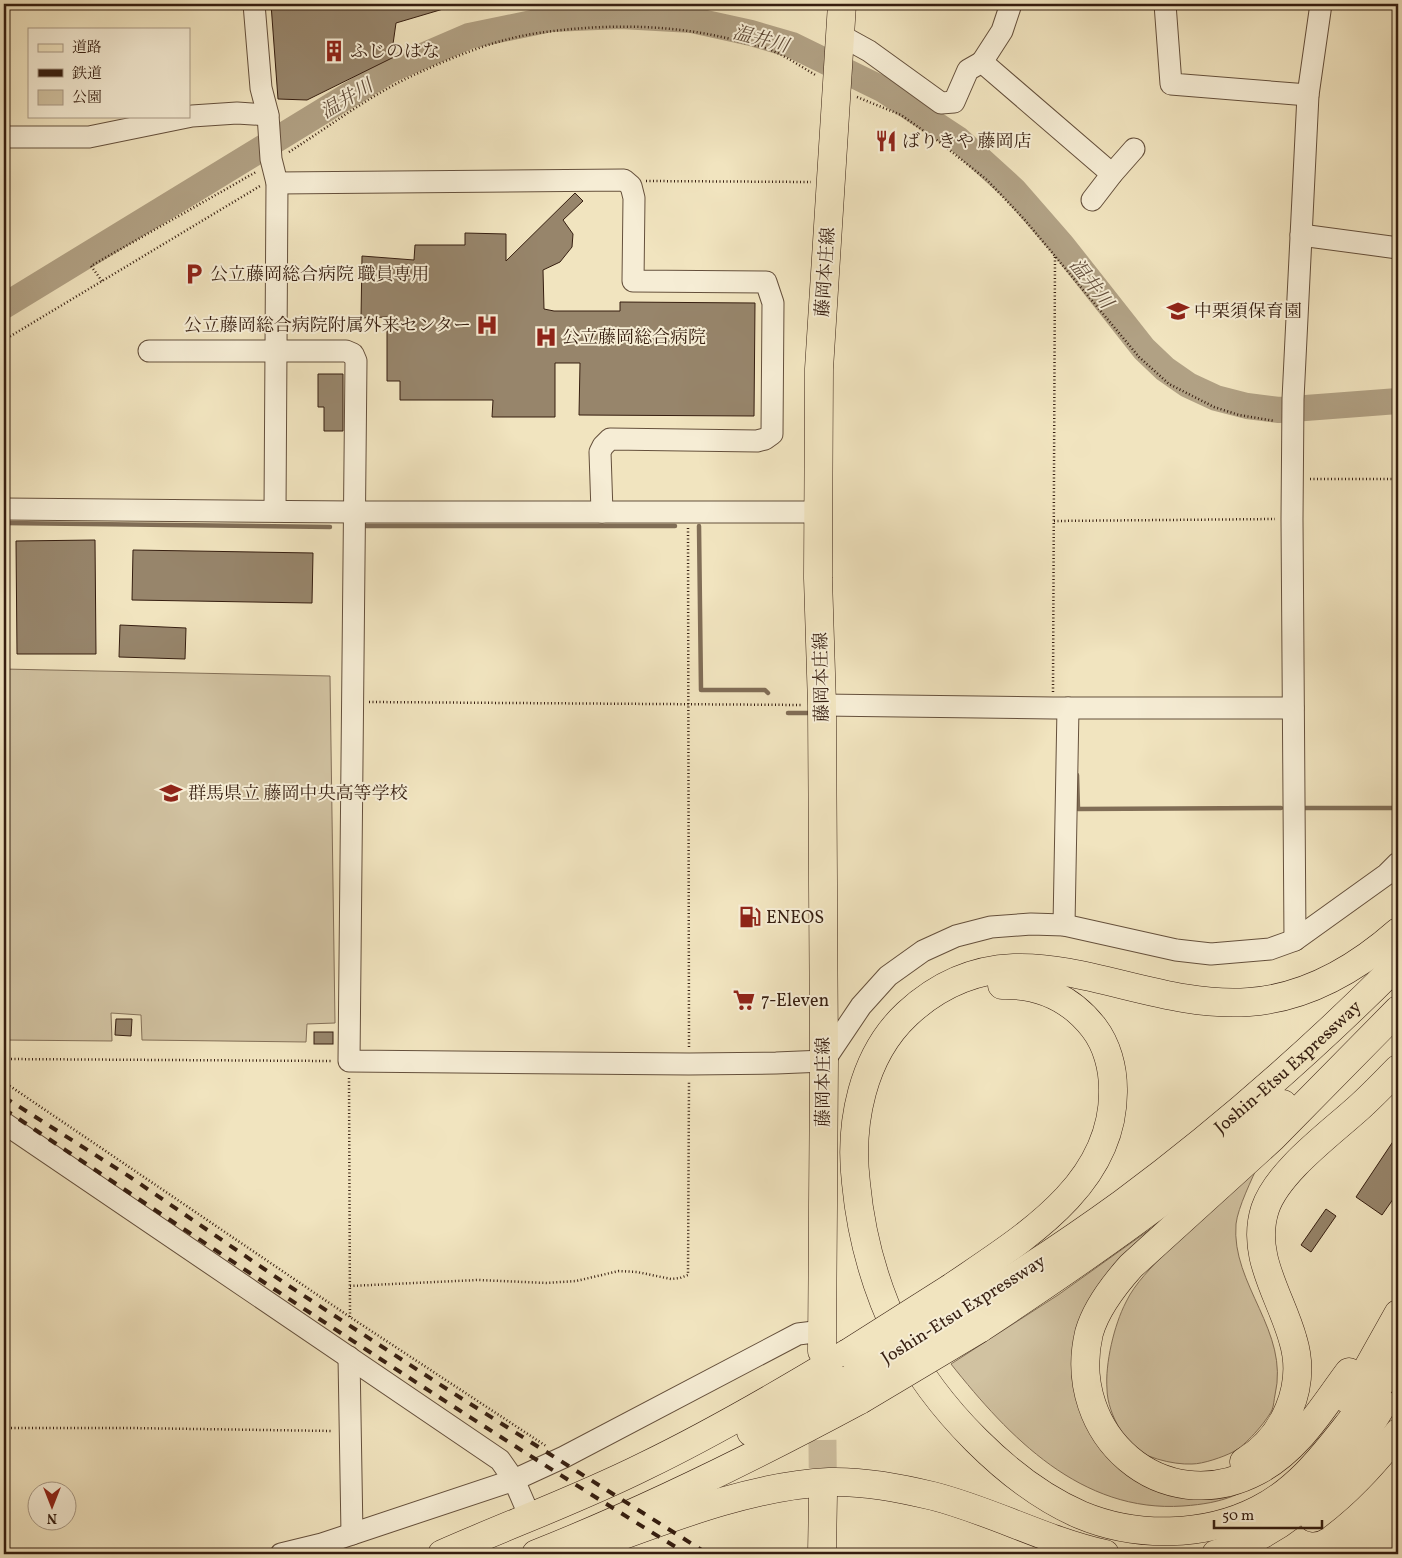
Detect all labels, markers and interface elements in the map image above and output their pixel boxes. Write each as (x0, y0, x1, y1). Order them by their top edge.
water label: 温井川 (730, 20, 793, 60)
legend (28, 28, 190, 118)
text: 道路 (72, 38, 102, 59)
building icon: ふじのはな (321, 38, 347, 64)
place label: ふじのはな (350, 40, 440, 65)
text: 鉄道 (72, 64, 102, 85)
water label: 温井川 (316, 73, 380, 126)
text: 公園 (72, 88, 102, 109)
restaurant icon: ばりきや 藤岡店 (873, 128, 899, 154)
place label: ばりきや 藤岡店 (902, 130, 1032, 155)
street label: 藤岡本庄線 (811, 226, 842, 318)
water label: 温井川 (1063, 254, 1119, 316)
parking icon: 公立藤岡総合病院 職員専用 (181, 261, 207, 287)
place label: 公立藤岡総合病院 職員専用 (210, 263, 430, 288)
school or university icon: 中栗須保育園 (1165, 298, 1191, 324)
place label: 中栗須保育園 (1194, 300, 1302, 325)
hospital icon: 公立藤岡総合病院附属外来センター (474, 312, 500, 338)
place label: 公立藤岡総合病院附属外来センター (184, 314, 471, 339)
hospital icon: 公立藤岡総合病院 (533, 324, 559, 350)
place label: 公立藤岡総合病院 (562, 326, 706, 351)
street label: 藤岡本庄線 (809, 632, 836, 722)
school or university icon: 群馬県立 藤岡中央高等学校 (158, 780, 184, 806)
place label: 群馬県立 藤岡中央高等学校 (188, 782, 408, 807)
fuel station icon: ENEOS (737, 904, 763, 930)
place label: ENEOS (766, 906, 824, 931)
supermarket icon: 7-Eleven (731, 987, 757, 1013)
place label: 7-Eleven (761, 989, 829, 1014)
street label: Joshin-Etsu Expressway (1209, 995, 1368, 1140)
street label: 藤岡本庄線 (812, 1037, 837, 1127)
street label: Joshin-Etsu Expressway (877, 1249, 1051, 1371)
north arrow (28, 1480, 78, 1530)
scale bar (1214, 1498, 1322, 1530)
text: 50 m (1222, 1506, 1254, 1527)
text: N (47, 1508, 57, 1527)

